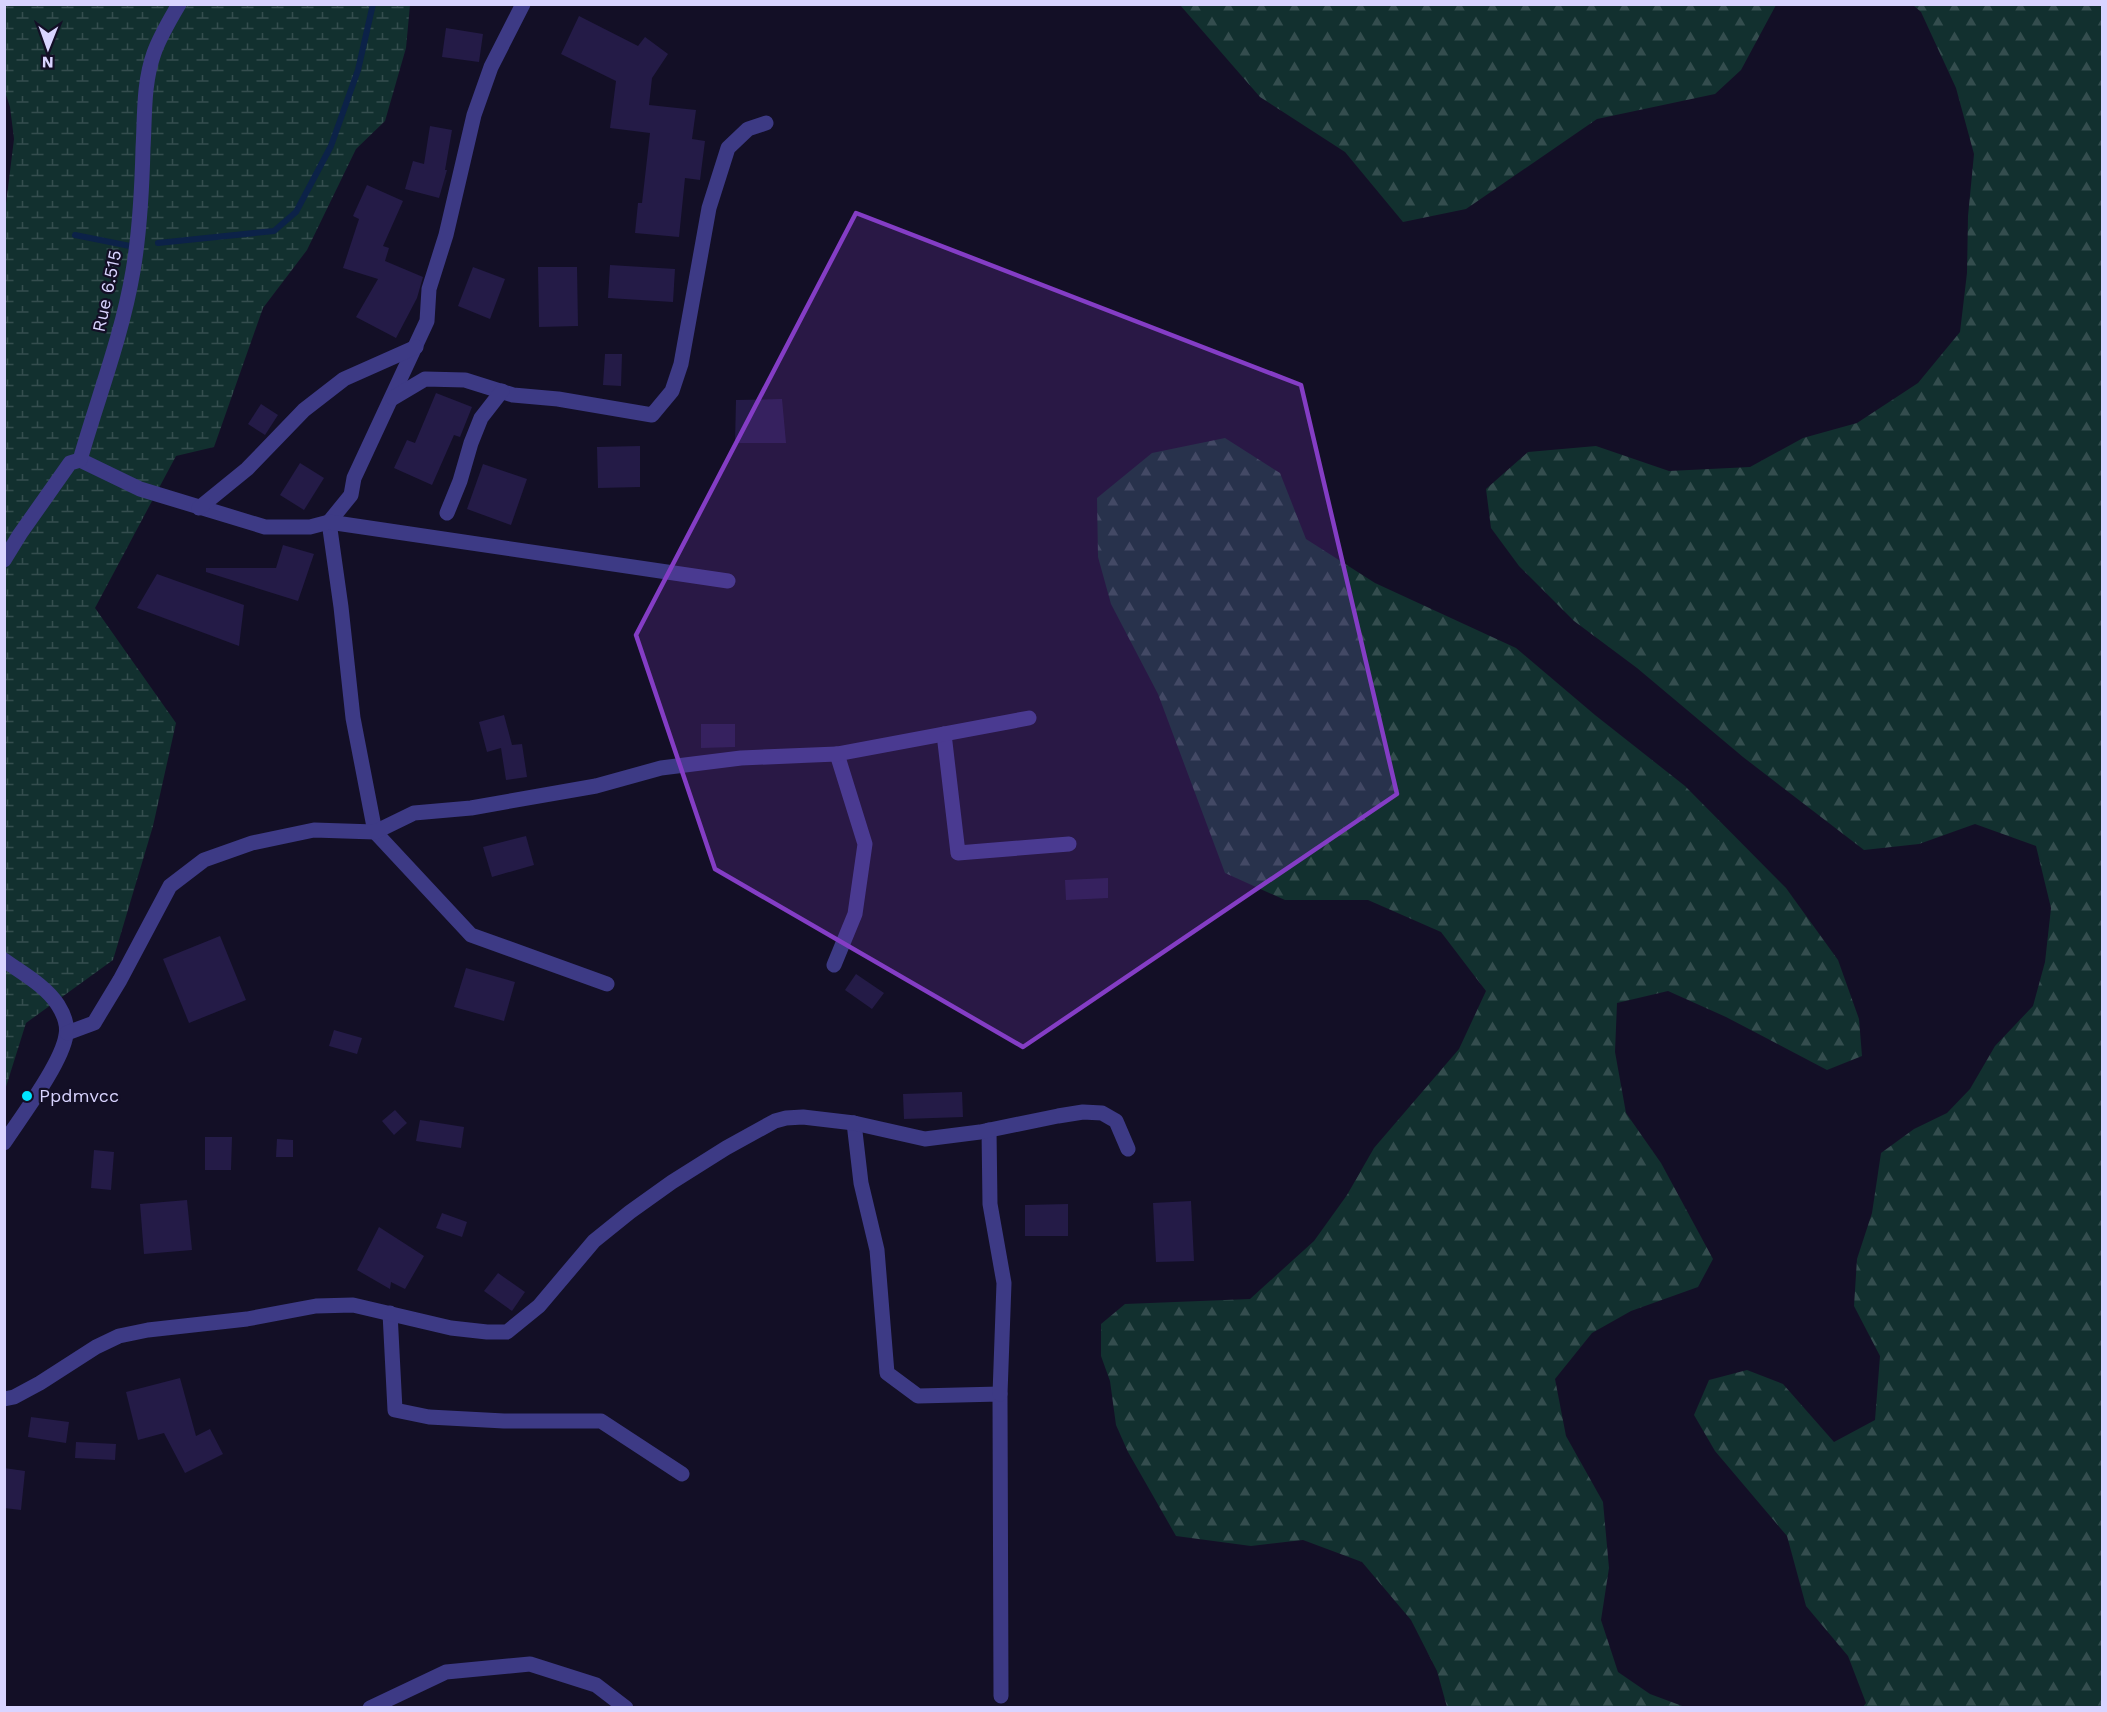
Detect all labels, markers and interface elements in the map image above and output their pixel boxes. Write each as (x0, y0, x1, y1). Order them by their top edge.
north arrow (18, 18, 78, 78)
text: N (42, 53, 54, 72)
street label: Rue 6.515 (88, 248, 125, 334)
place label: Ppdmvcc (39, 1085, 119, 1106)
marker: Ppdmvcc (20, 1089, 34, 1103)

